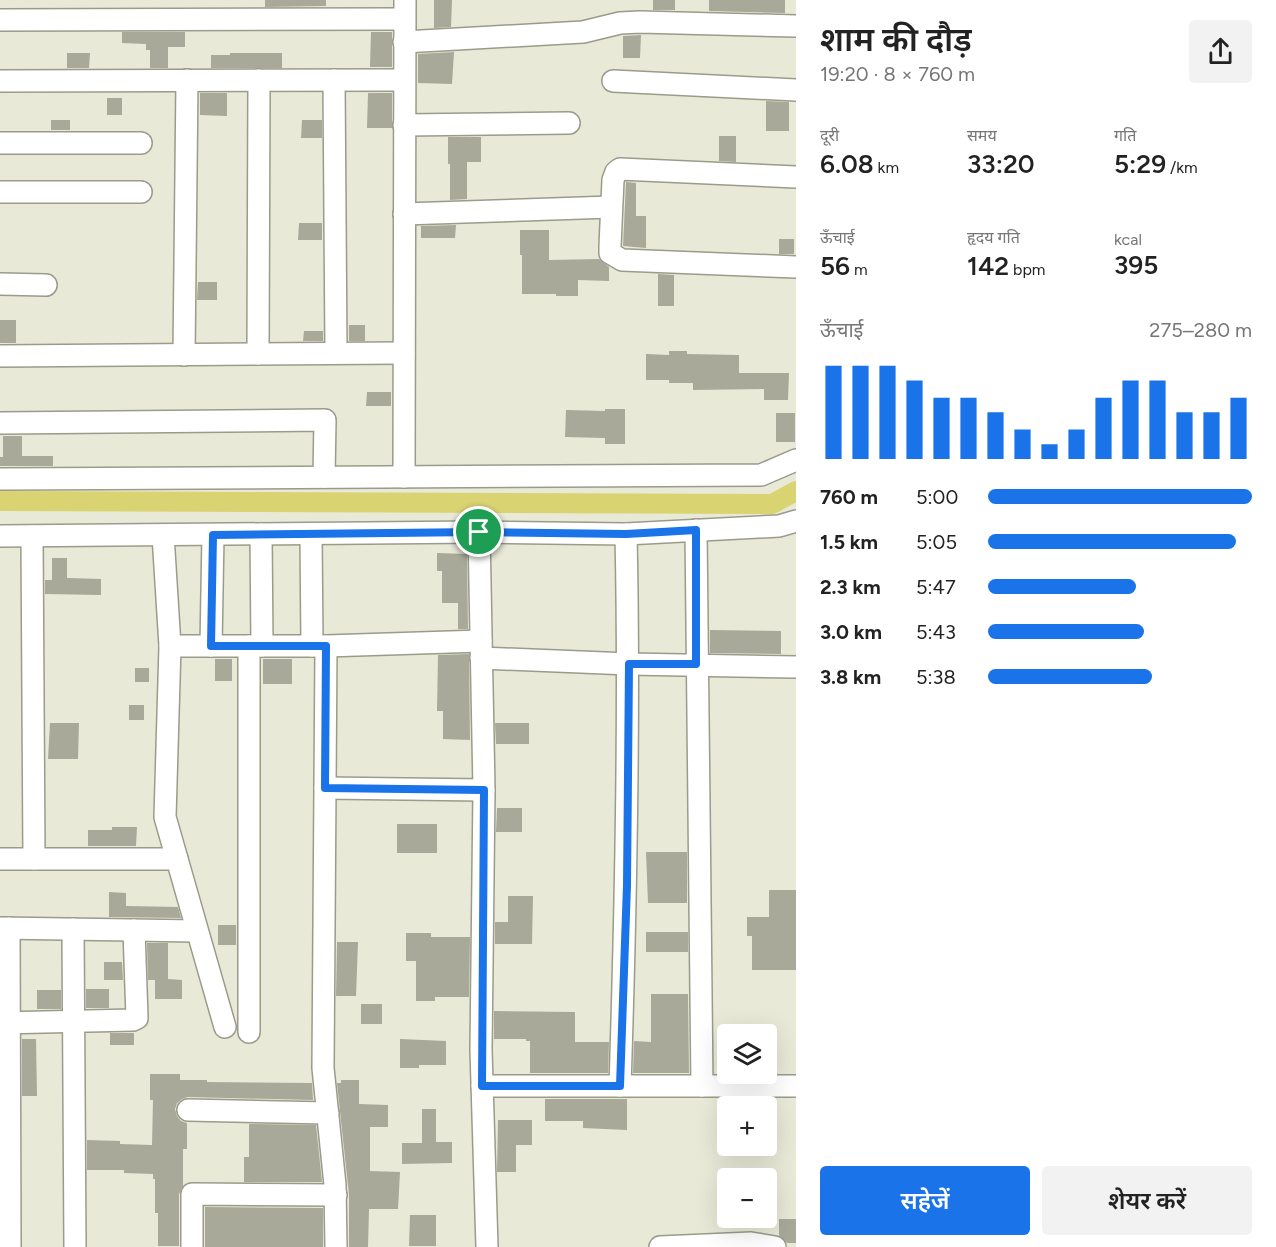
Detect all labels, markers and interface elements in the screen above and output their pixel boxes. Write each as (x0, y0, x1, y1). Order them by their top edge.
text: शाम की दौड़ (820, 20, 972, 59)
button: share (1189, 20, 1252, 83)
text: 19:20 · 8 × 760 m (820, 62, 975, 86)
text: दूरी (820, 126, 839, 145)
text: समय (967, 126, 997, 145)
text: गति (1114, 126, 1136, 145)
text: 6.08 (820, 148, 874, 180)
text: 33:20 (967, 148, 1035, 180)
text: 5:29 (1114, 148, 1166, 180)
text: km (874, 158, 899, 177)
text: /km (1166, 158, 1198, 177)
text: ऊँचाई (820, 228, 855, 247)
text: हृदय गति (967, 228, 1020, 247)
text: kcal (1114, 230, 1142, 249)
text: 395 (1114, 249, 1158, 281)
text: 56 (820, 250, 850, 282)
text: 142 (967, 250, 1009, 282)
text: m (850, 260, 868, 279)
text: bpm (1009, 260, 1045, 279)
text: ऊँचाई (820, 318, 863, 342)
text: 275–280 m (1149, 318, 1252, 342)
text: 760 m (820, 485, 878, 509)
text: 5:00 (916, 485, 958, 509)
pin (453, 506, 504, 557)
icon: arrive (462, 515, 495, 548)
text: 1.5 km (820, 530, 878, 554)
text: 5:05 (916, 530, 957, 554)
text: 2.3 km (820, 575, 881, 599)
text: 5:47 (916, 575, 956, 599)
text: 3.0 km (820, 620, 882, 644)
text: 5:43 (916, 620, 956, 644)
text: 3.8 km (820, 665, 881, 689)
text: 5:38 (916, 665, 956, 689)
map controls (717, 1024, 777, 1228)
button: layers (717, 1024, 777, 1084)
button: + (717, 1096, 777, 1156)
button: सहेजें (820, 1166, 1030, 1235)
button: शेयर करें (1042, 1166, 1252, 1235)
button: − (717, 1168, 777, 1228)

